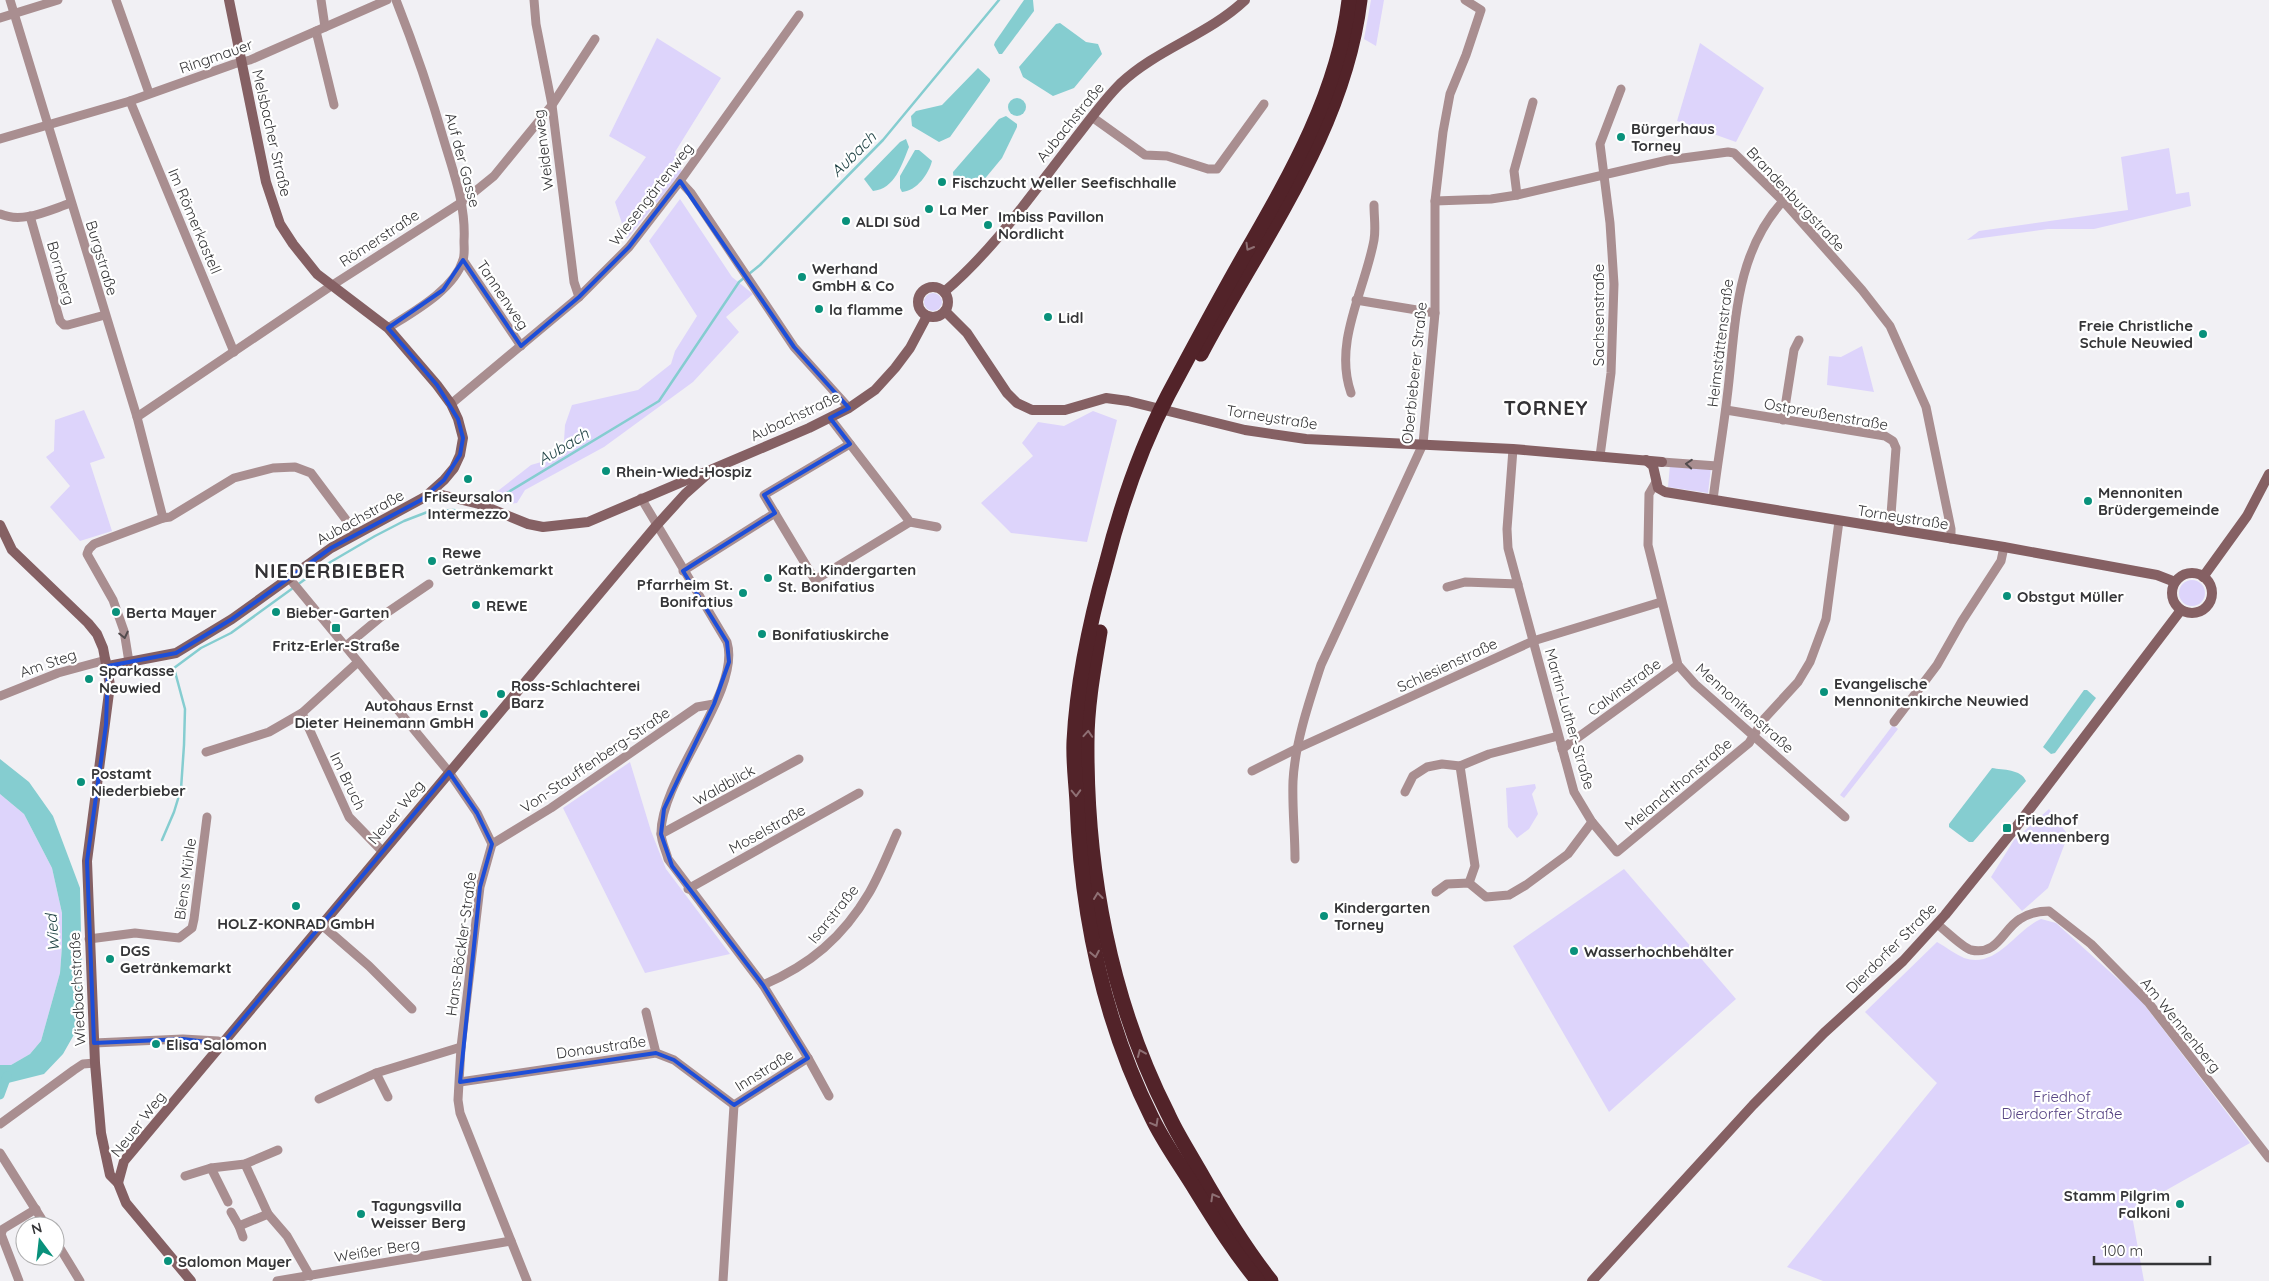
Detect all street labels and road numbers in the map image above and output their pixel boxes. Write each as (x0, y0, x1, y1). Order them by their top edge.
street label: Ringmauer (177, 34, 256, 77)
street label: Melsbacher Straße (248, 68, 296, 198)
street label: Aubachstraße (1032, 78, 1108, 166)
street label: Weidenweg (529, 109, 557, 191)
street label: Auf der Gasse (441, 111, 485, 209)
street label: Wiesengärtenweg (605, 139, 697, 249)
street label: Brandenburgstraße (1743, 143, 1849, 255)
street label: Im Römerkastell (164, 165, 226, 277)
street label: Römerstraße (335, 205, 423, 271)
street label: Burgstraße (82, 218, 122, 298)
street label: Bornberg (43, 239, 79, 307)
street label: Tannenweg (473, 256, 533, 334)
street label: Sachsenstraße (1589, 264, 1608, 366)
street label: Heimstättenstraße (1703, 278, 1737, 408)
street label: Oberbieberer Straße (1397, 301, 1431, 445)
street label: Aubachstraße (747, 387, 843, 445)
street label: Ostpreußenstraße (1762, 394, 1890, 434)
street label: Torneystraße (1225, 400, 1319, 434)
street label: Aubachstraße (313, 485, 407, 549)
street label: Torneystraße (1856, 500, 1950, 534)
street label: Schlesienstraße (1394, 634, 1500, 696)
street label: Am Steg (17, 644, 79, 682)
street label: Martin-Luther-Straße (1541, 646, 1599, 792)
street label: Calvinstraße (1584, 654, 1664, 720)
street label: Mennonitenstraße (1692, 659, 1798, 757)
street label: Von-Stauffenberg-Straße (517, 703, 673, 817)
street label: Melanchthonstraße (1621, 734, 1735, 834)
street label: Im Bruch (326, 749, 370, 813)
street label: Waldblick (690, 760, 758, 810)
street label: Neuer Weg (364, 776, 428, 848)
street label: Moselstraße (725, 800, 809, 858)
street label: Biens Mühle (170, 837, 200, 921)
street label: Hans-Böckler-Straße (441, 871, 481, 1017)
street label: Isarstraße (804, 881, 862, 947)
street label: Dierdorfer Straße (1842, 899, 1940, 997)
street label: Wiedbachstraße (65, 932, 89, 1046)
street label: Am Wennenberg (2137, 973, 2225, 1077)
street label: Donaustraße (555, 1031, 647, 1063)
street label: Innstraße (731, 1045, 797, 1095)
street label: Neuer Weg (106, 1087, 170, 1161)
street label: Weißer Berg (333, 1234, 421, 1266)

